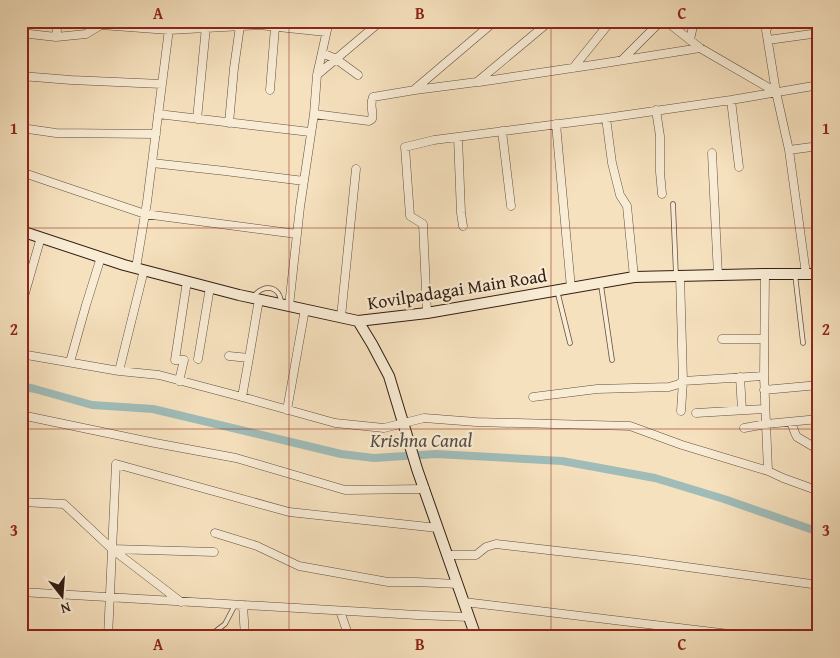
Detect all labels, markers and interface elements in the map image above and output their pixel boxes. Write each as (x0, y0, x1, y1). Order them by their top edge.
text: A (153, 1, 164, 25)
text: B (415, 1, 425, 25)
text: C (677, 1, 687, 25)
text: 1 (10, 116, 18, 140)
text: 1 (822, 116, 830, 140)
street label: Kovilpadagai Main Road (365, 261, 549, 317)
text: 2 (10, 317, 18, 341)
text: 2 (822, 317, 830, 341)
water label: Krishna Canal (369, 426, 472, 454)
text: 3 (10, 518, 18, 542)
text: 3 (822, 518, 830, 542)
north arrow (38, 570, 88, 620)
text: N (58, 598, 73, 620)
text: A (153, 632, 164, 656)
text: B (415, 632, 425, 656)
text: C (677, 632, 687, 656)

